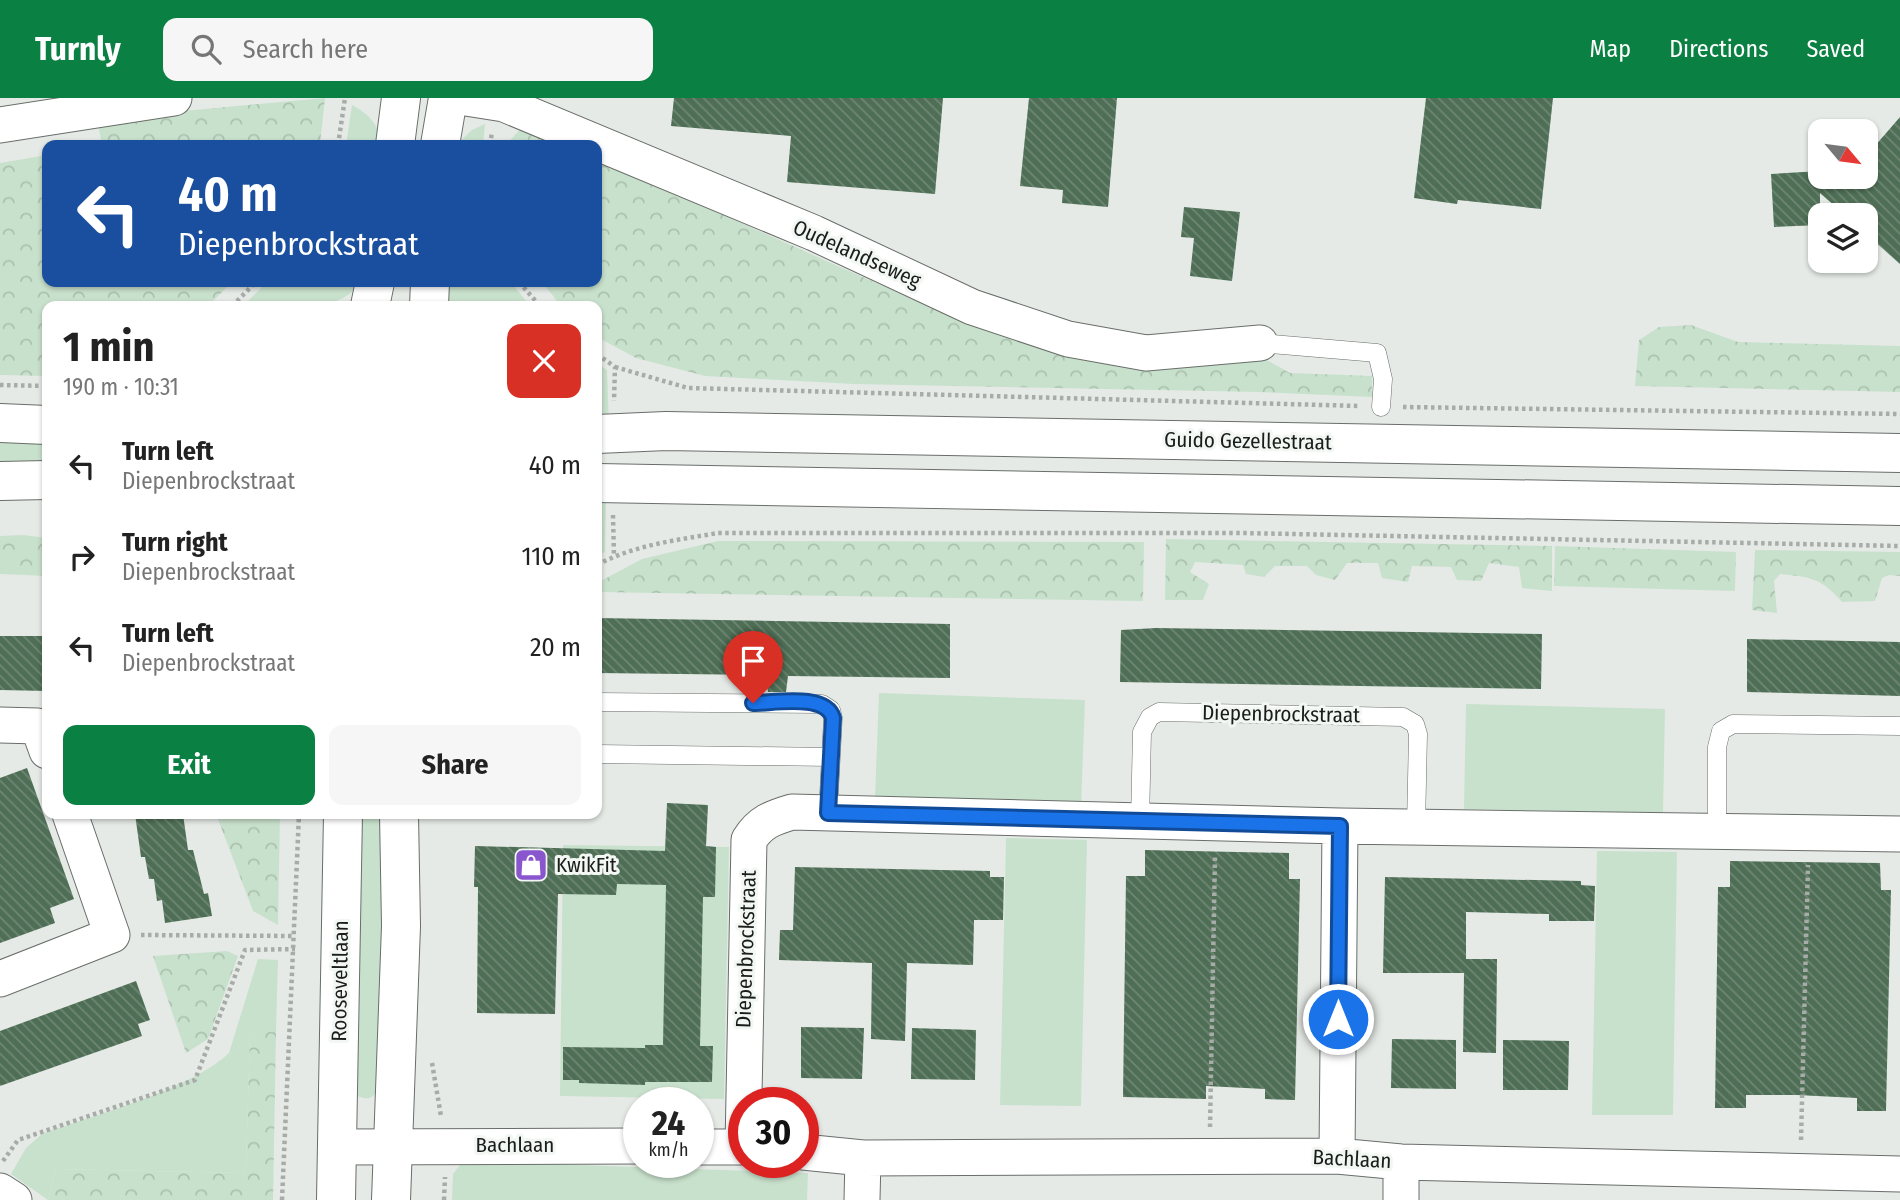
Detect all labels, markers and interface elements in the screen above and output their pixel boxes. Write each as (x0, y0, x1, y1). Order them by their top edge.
search box (163, 18, 653, 81)
text: Turnly (35, 29, 121, 69)
icon: search (187, 30, 225, 68)
text: Search here (243, 34, 368, 65)
text: Map (1590, 35, 1631, 63)
text: Directions (1669, 35, 1768, 63)
text: Saved (1806, 35, 1865, 63)
north arrow (1808, 119, 1878, 189)
map controls (1808, 119, 1878, 273)
text: 40 m (178, 165, 278, 224)
icon: left (63, 168, 154, 259)
button: layers (1808, 203, 1878, 273)
street label: Oudelandseweg (789, 214, 925, 294)
text: Diepenbrockstraat (178, 225, 419, 263)
text: 1 min (63, 322, 154, 372)
button: close (507, 324, 581, 398)
text: 190 m · 10:31 (63, 373, 179, 401)
street label: Guido Gezellestraat (1164, 427, 1332, 455)
text: Turn left (122, 436, 214, 467)
icon: left (63, 447, 101, 485)
text: 40 m (529, 450, 581, 481)
text: Diepenbrockstraat (122, 467, 295, 495)
text: Turn right (122, 527, 228, 558)
icon: right (63, 538, 101, 576)
text: 110 m (521, 541, 581, 572)
text: Diepenbrockstraat (122, 558, 295, 586)
text: Turn left (122, 618, 214, 649)
icon: left (63, 629, 101, 667)
pin (723, 631, 783, 703)
text: 20 m (530, 632, 581, 663)
icon: arrive (734, 642, 772, 680)
text: Diepenbrockstraat (122, 649, 295, 677)
street label: Diepenbrockstraat (1202, 700, 1360, 728)
button: Exit (63, 725, 315, 805)
button: Share (329, 725, 581, 805)
shop icon: KwikFit (512, 846, 550, 884)
place label: KwikFit (556, 852, 617, 878)
street label: Diepenbrockstraat (730, 869, 762, 1028)
street label: Rooseveltlaan (326, 920, 354, 1042)
position arrow (1301, 982, 1375, 1056)
speed limit sign: 30 (728, 1087, 819, 1178)
text: 24 (652, 1102, 685, 1144)
street label: Bachlaan (476, 1132, 554, 1158)
text: km/h (648, 1139, 689, 1161)
street label: Bachlaan (1312, 1144, 1392, 1174)

